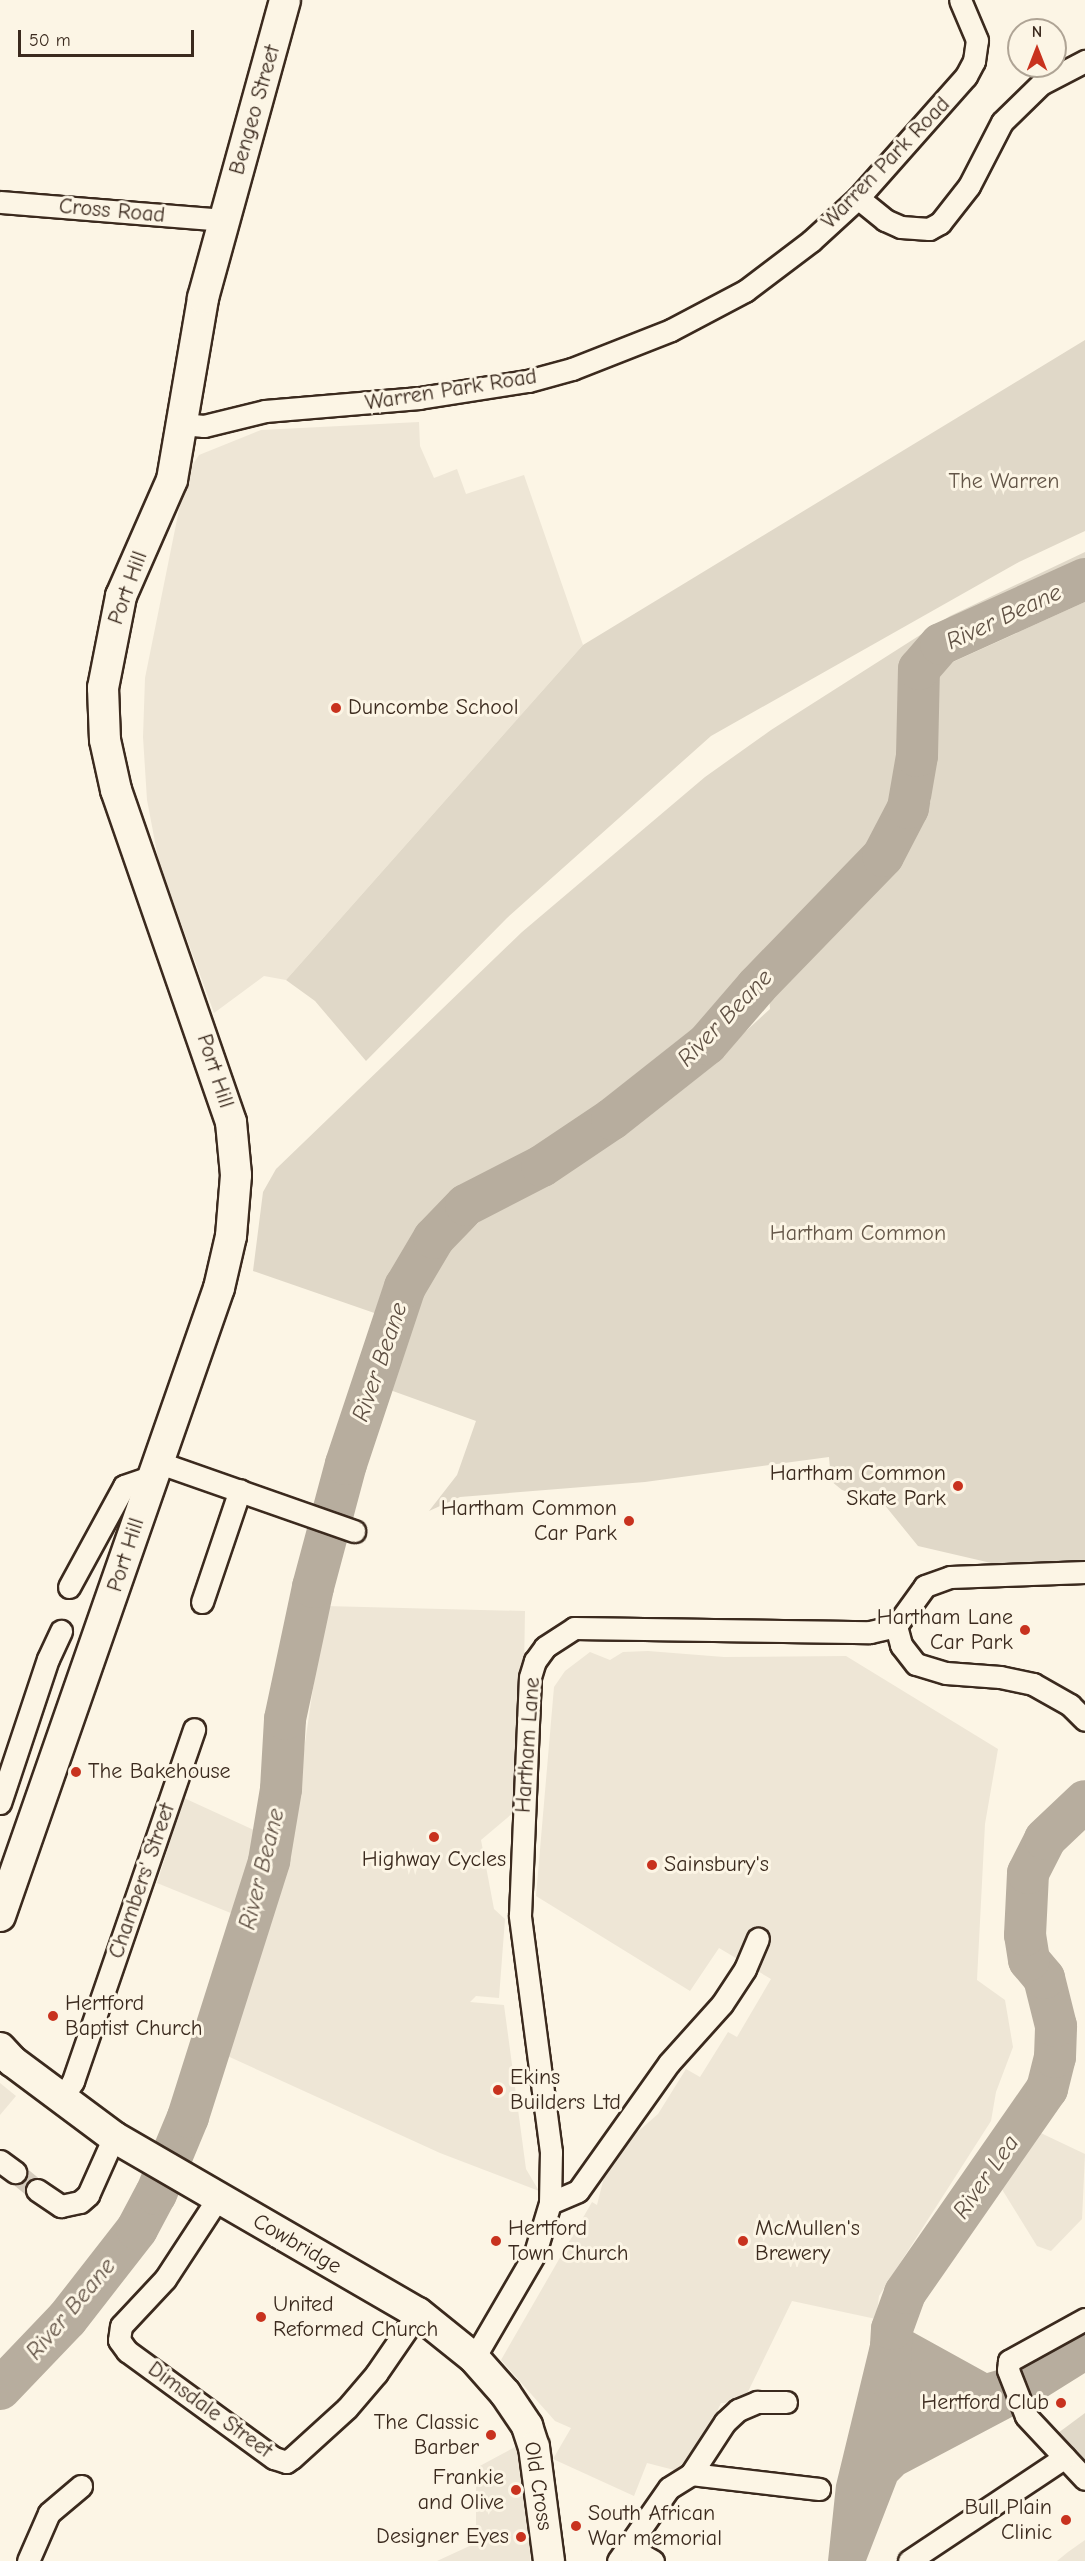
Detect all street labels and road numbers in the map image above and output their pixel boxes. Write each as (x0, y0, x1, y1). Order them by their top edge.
street label: Bengeo Street (224, 42, 286, 178)
street label: Warren Park Road (816, 91, 956, 235)
street label: Cross Road (58, 193, 166, 229)
street label: Warren Park Road (363, 363, 539, 417)
street label: Port Hill (103, 548, 153, 628)
street label: Port Hill (191, 1031, 239, 1111)
street label: Port Hill (102, 1515, 150, 1595)
street label: Hartham Lane (510, 1676, 546, 1814)
street label: Chambers' Street (103, 1800, 181, 1962)
street label: Cowbridge (248, 2208, 346, 2280)
street label: Dimsdale Street (143, 2356, 277, 2464)
street label: Old Cross (518, 2440, 558, 2532)

